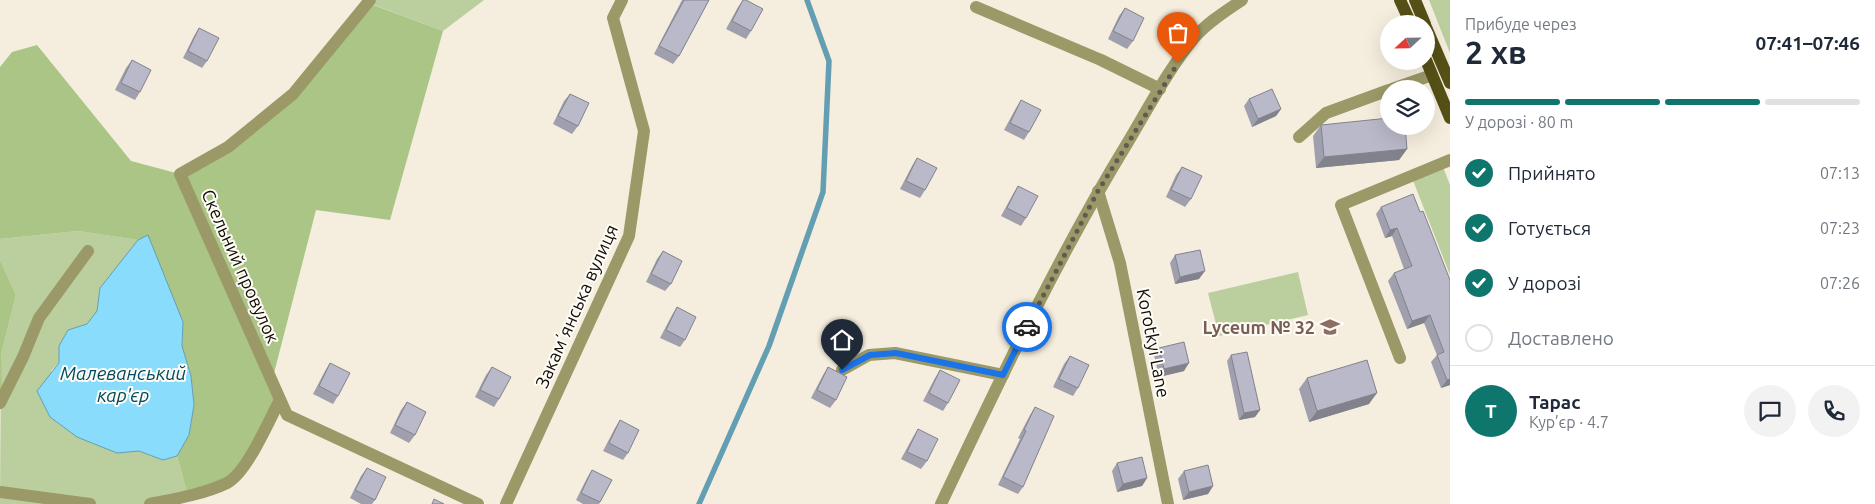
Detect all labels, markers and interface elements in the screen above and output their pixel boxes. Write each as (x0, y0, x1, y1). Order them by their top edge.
pin (1157, 12, 1199, 63)
north arrow (1380, 15, 1435, 70)
map controls (1380, 15, 1435, 135)
text: Прибуде через (1465, 15, 1577, 33)
icon: bag (1164, 19, 1192, 47)
text: 07:41–07:46 (1755, 32, 1860, 54)
text: 2 хв (1465, 34, 1527, 70)
button: layers (1380, 80, 1435, 135)
text: У дорозі · 80 m (1465, 113, 1573, 131)
icon: check (1465, 159, 1493, 187)
text: Прийнято (1508, 162, 1596, 184)
text: 07:13 (1820, 164, 1860, 182)
street label: Скельний провулок (198, 186, 284, 346)
icon: check (1465, 214, 1493, 242)
text: Готується (1508, 217, 1591, 239)
text: 07:23 (1820, 219, 1860, 237)
street label: Закамʼянська вулиця (531, 221, 621, 391)
icon: check (1465, 269, 1493, 297)
text: У дорозі (1508, 272, 1581, 294)
text: 07:26 (1820, 274, 1860, 292)
street label: Korotkyi Lane (1134, 287, 1174, 399)
courier (1002, 302, 1052, 352)
icon: car (1013, 313, 1041, 341)
school or university icon: Lyceum № 32 (1319, 316, 1341, 338)
place label: Lyceum № 32 (1203, 317, 1315, 337)
pin (821, 319, 863, 370)
icon: home (828, 326, 856, 354)
text: Доставлено (1508, 327, 1614, 349)
water label: Малеванський кар'єр (60, 362, 186, 406)
button: chat (1744, 385, 1796, 437)
button: phone (1808, 385, 1860, 437)
text: Тарас (1529, 391, 1581, 413)
text: Т (1485, 400, 1497, 422)
text: Кур’єр · 4.7 (1529, 413, 1609, 431)

